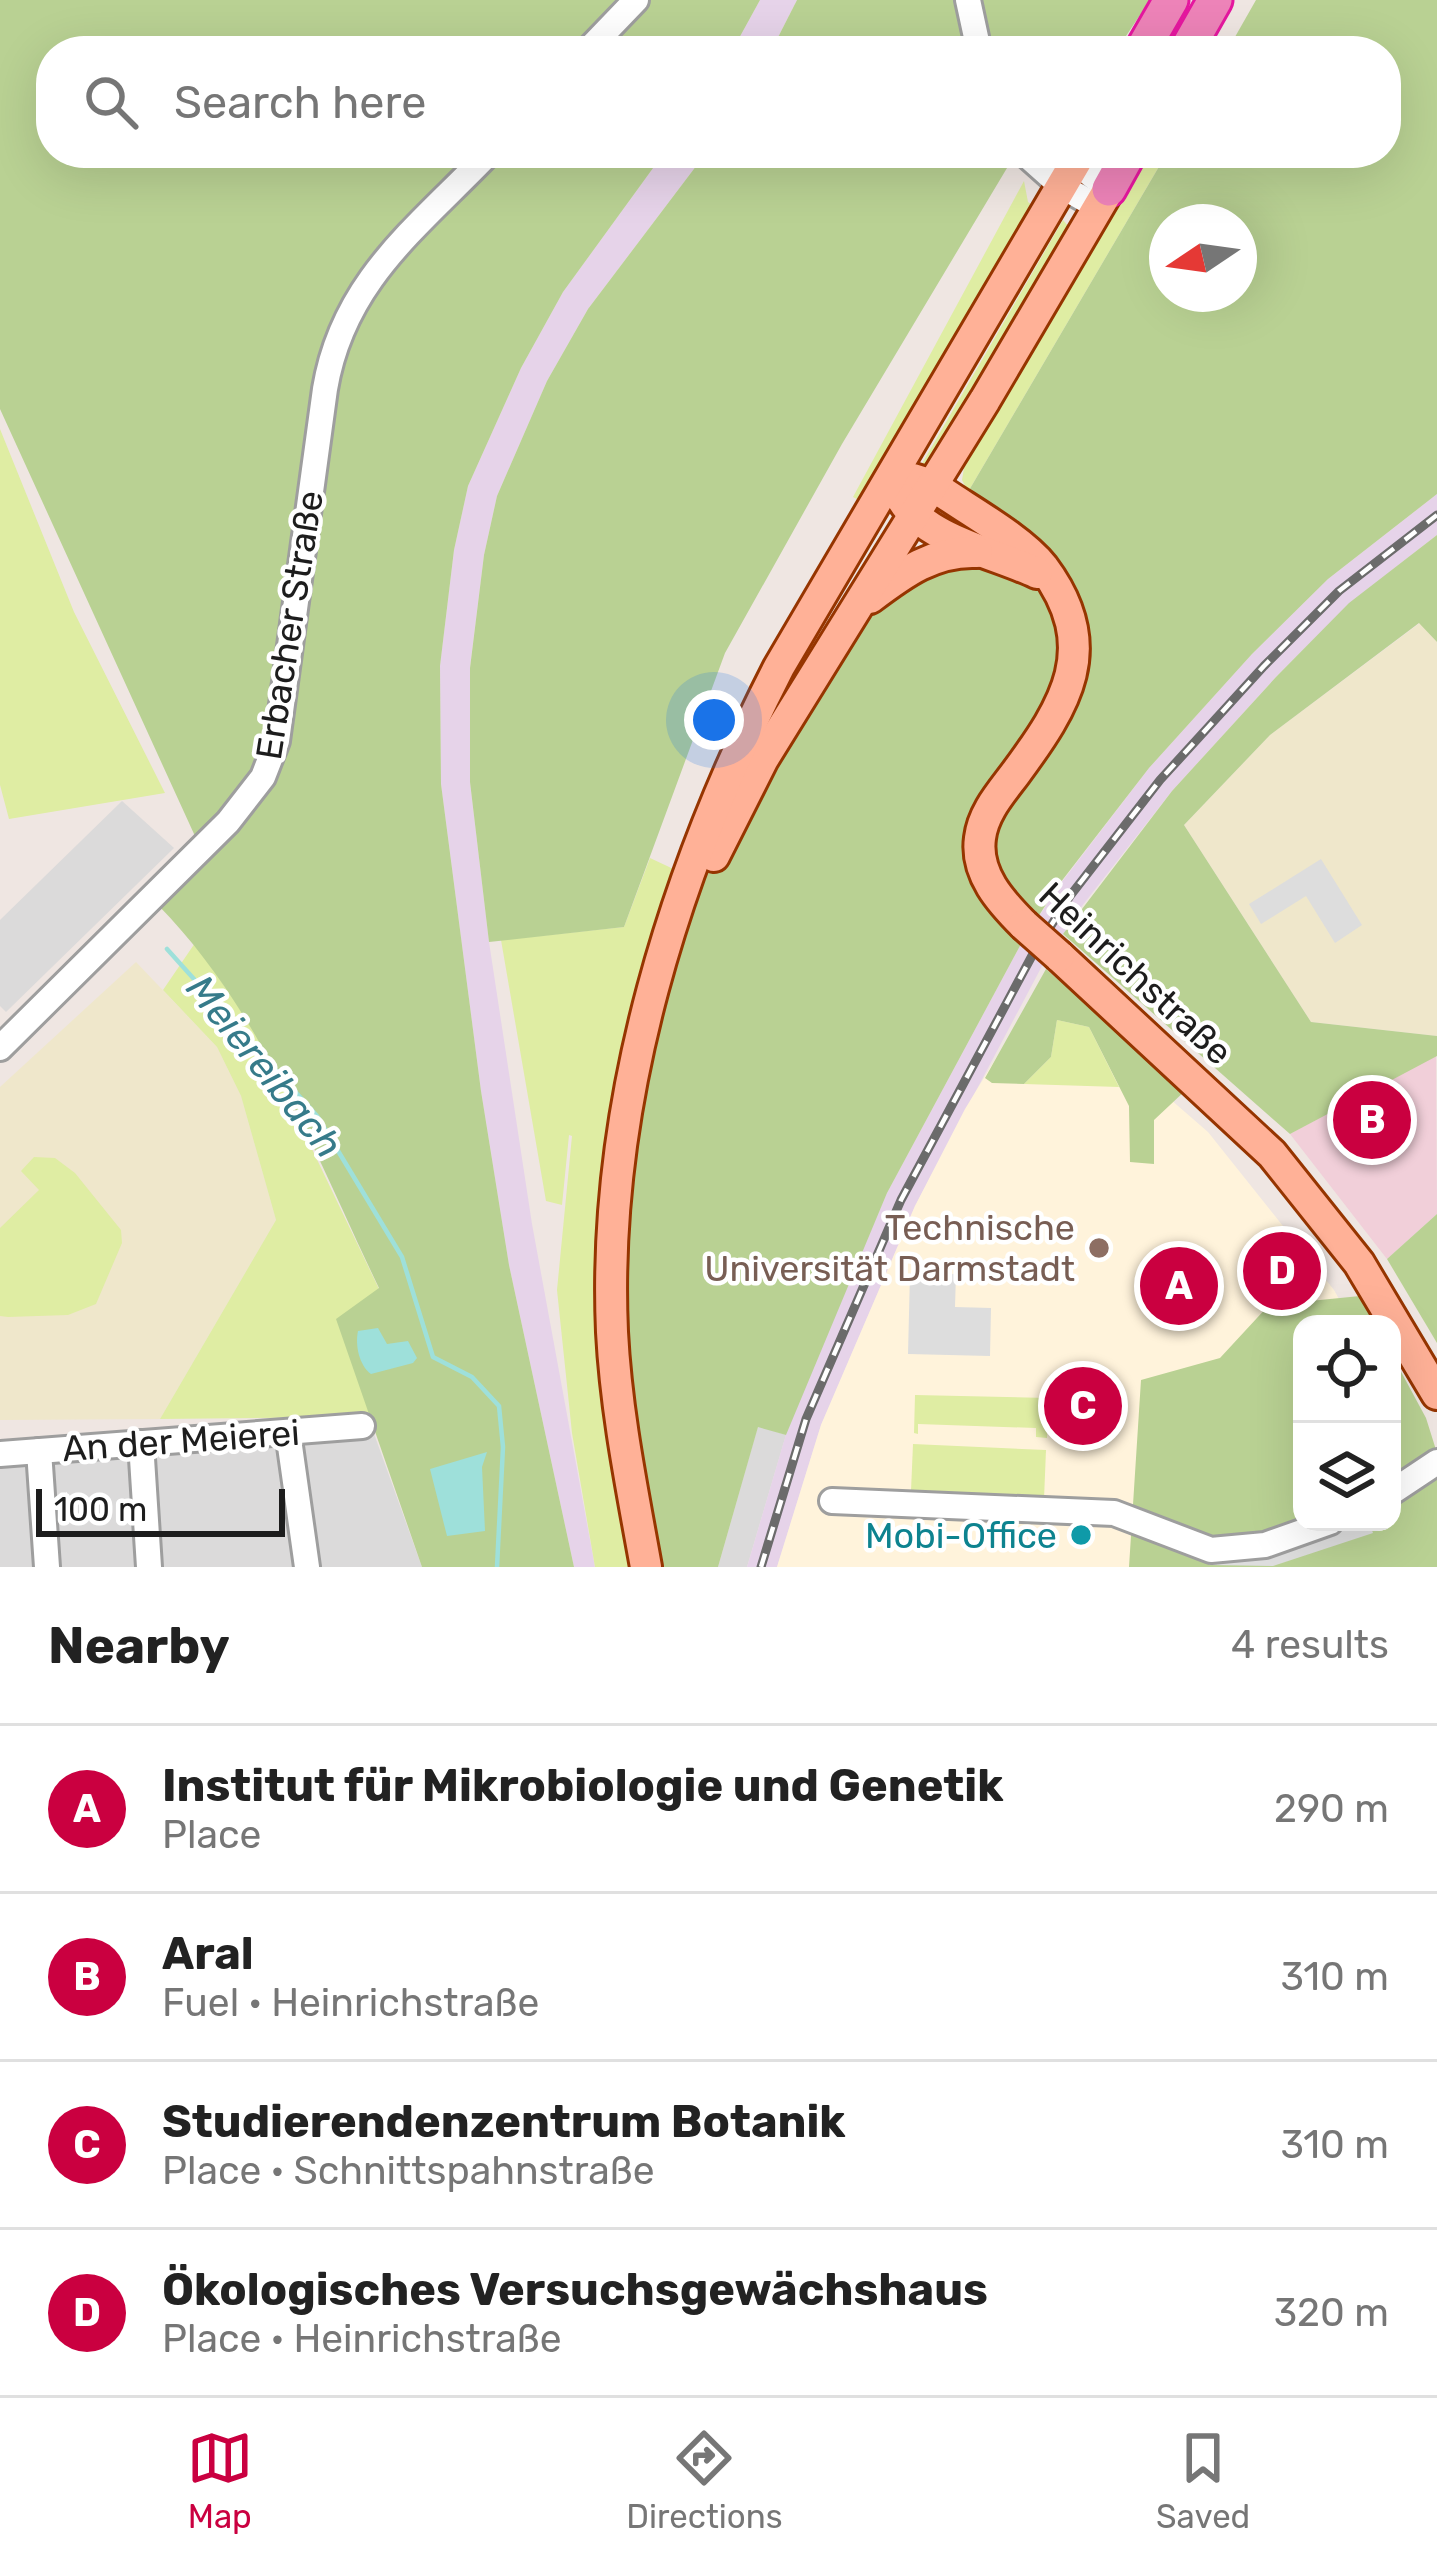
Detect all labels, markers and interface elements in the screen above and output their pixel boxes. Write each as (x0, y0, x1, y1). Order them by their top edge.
search box (36, 36, 1401, 168)
icon: search (78, 69, 144, 135)
text: Search here (174, 76, 426, 129)
north arrow (1149, 204, 1257, 312)
street label: Erbacher Straße (247, 488, 332, 763)
your location (684, 690, 744, 750)
street label: Heinrichstraße (1030, 873, 1241, 1074)
water label: Meiereibach (177, 966, 352, 1167)
pin: B (1333, 1075, 1411, 1165)
place label: Technische Universität Darmstadt (704, 1206, 1075, 1290)
pin: D (1243, 1226, 1321, 1316)
marker: Technische Universität Darmstadt (1086, 1235, 1112, 1261)
pin: A (1140, 1241, 1218, 1331)
map controls (1293, 1315, 1401, 1531)
button: locate (1293, 1315, 1401, 1423)
pin: C (1044, 1361, 1122, 1451)
street label: An der Meierei (61, 1411, 301, 1470)
button: layers (1293, 1423, 1401, 1531)
scale bar (36, 1483, 285, 1536)
text: 100 m (54, 1490, 147, 1529)
place label: Mobi-Office (865, 1514, 1057, 1557)
marker: Mobi-Office (1068, 1522, 1094, 1548)
text: Nearby (48, 1615, 230, 1676)
text: 4 results (1231, 1622, 1389, 1668)
text: Institut für Mikrobiologie und Genetik (162, 1759, 1004, 1812)
text: A (73, 1786, 101, 1832)
text: 290 m (1274, 1786, 1389, 1832)
text: Place (162, 1812, 261, 1858)
text: Aral (162, 1927, 254, 1980)
text: B (73, 1954, 101, 2000)
text: 310 m (1281, 1954, 1389, 2000)
text: Fuel · Heinrichstraße (162, 1980, 539, 2026)
text: Studierendenzentrum Botanik (162, 2095, 846, 2148)
text: C (73, 2122, 101, 2168)
text: 310 m (1281, 2122, 1389, 2168)
text: Place · Schnittspahnstraße (162, 2148, 655, 2194)
text: Ökologisches Versuchsgewächshaus (162, 2263, 988, 2316)
text: D (73, 2290, 101, 2336)
text: 320 m (1274, 2290, 1389, 2336)
text: Place · Heinrichstraße (162, 2316, 562, 2362)
tab: Map (187, 2425, 253, 2536)
tab: Directions (626, 2425, 783, 2536)
tab: Saved (1156, 2425, 1250, 2536)

